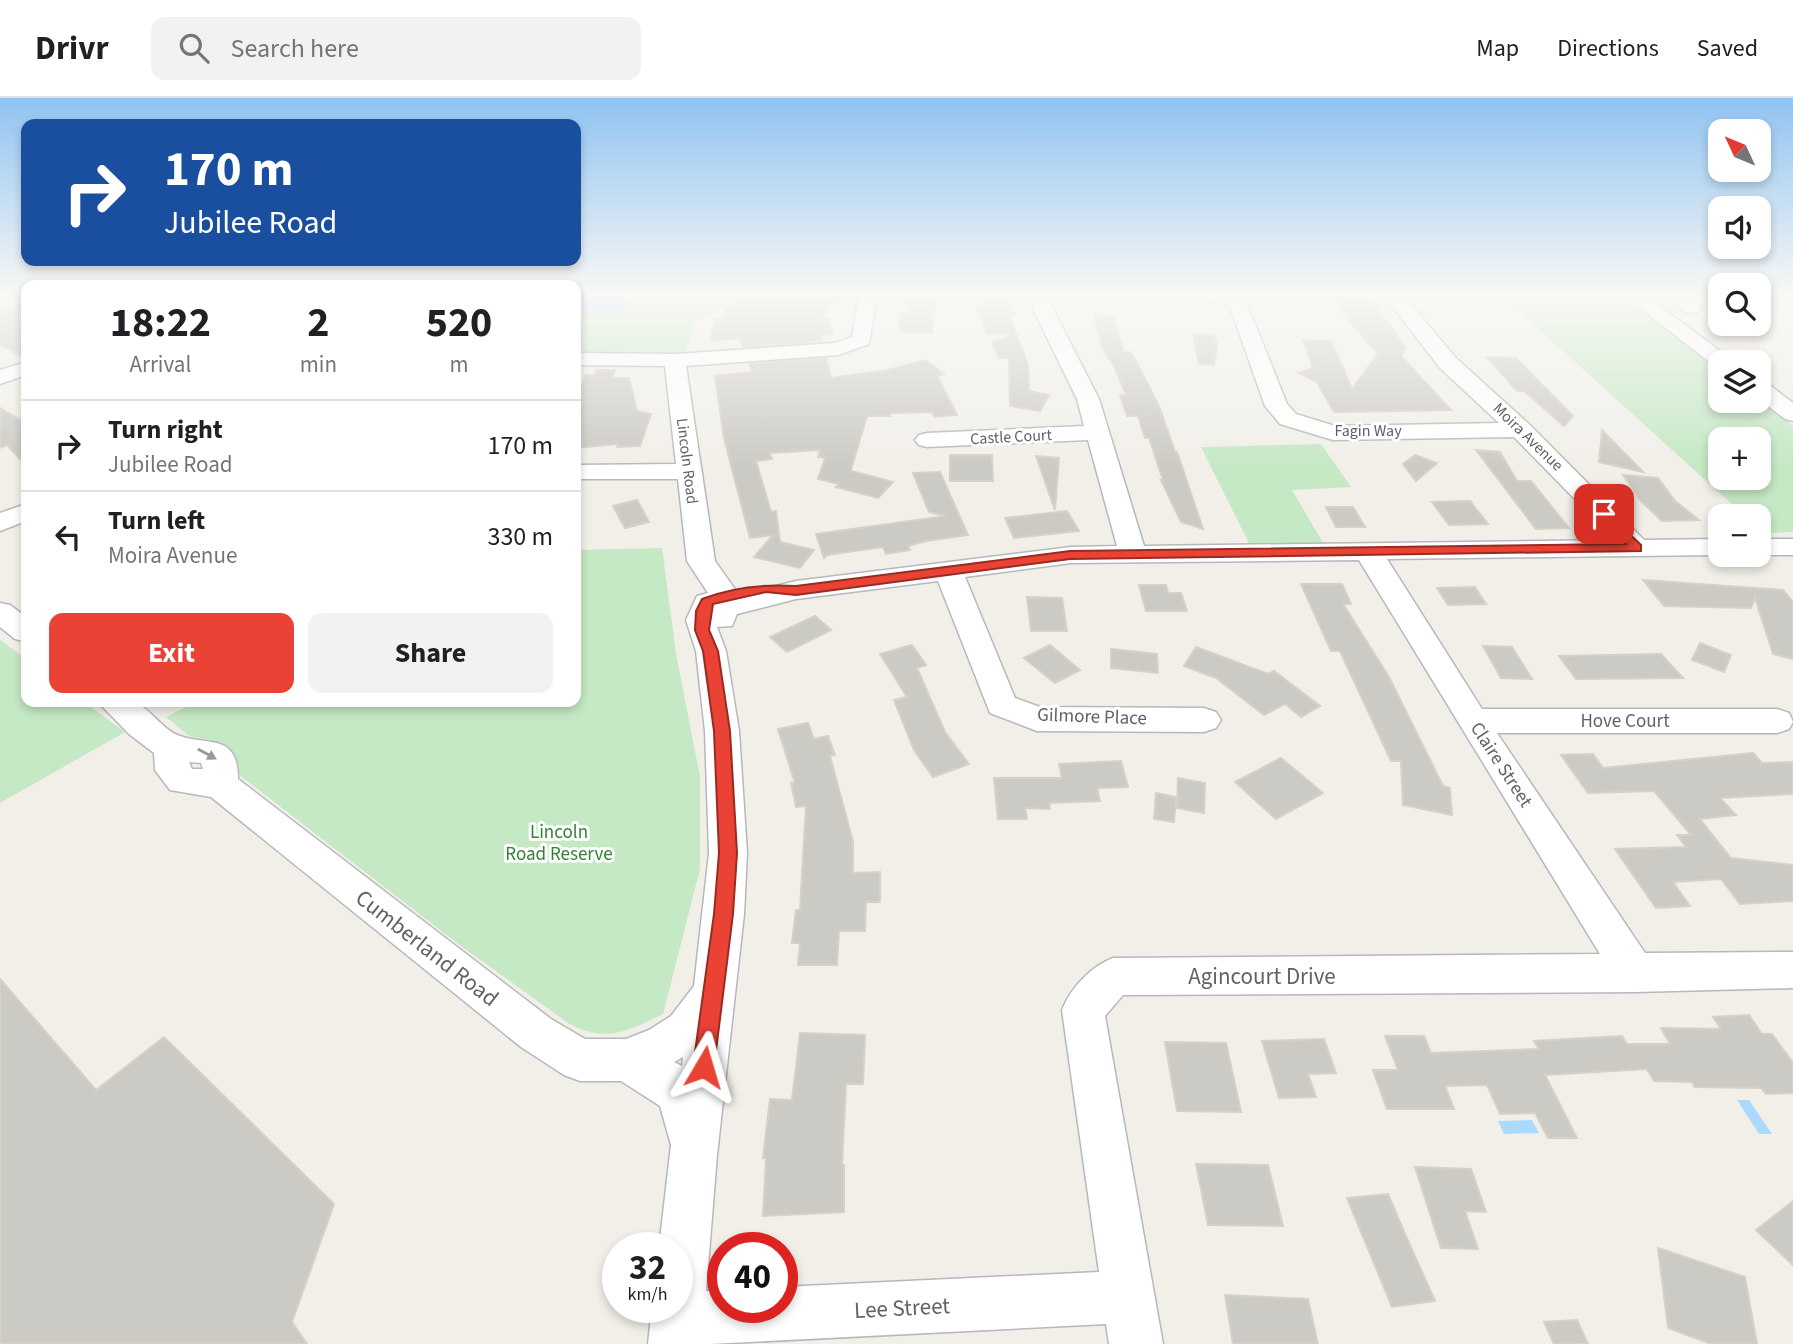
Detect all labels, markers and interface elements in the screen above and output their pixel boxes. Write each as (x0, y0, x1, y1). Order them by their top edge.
search box (151, 17, 641, 80)
text: Drivr (35, 25, 109, 72)
icon: search (175, 29, 213, 67)
text: Search here (231, 30, 359, 67)
text: Map (1476, 31, 1519, 66)
text: Directions (1557, 31, 1659, 66)
text: Saved (1697, 31, 1758, 66)
north arrow (1708, 119, 1771, 182)
map controls (1708, 119, 1771, 567)
text: 170 m (164, 135, 293, 205)
icon: right (49, 147, 140, 238)
button: sound (1708, 196, 1771, 259)
text: Jubilee Road (164, 200, 337, 246)
button: search (1708, 273, 1771, 336)
text: 18:22 (110, 293, 211, 353)
text: 2 (307, 293, 329, 353)
text: 520 (426, 293, 492, 353)
text: Arrival (129, 348, 191, 381)
text: min (300, 348, 337, 381)
text: m (449, 348, 469, 381)
button: layers (1708, 350, 1771, 413)
street label: Moira Avenue (1488, 398, 1568, 476)
text: Turn right (108, 411, 223, 448)
street label: Lincoln Road (671, 417, 703, 505)
street label: Fagin Way (1334, 420, 1402, 442)
street label: Castle Court (970, 424, 1053, 450)
icon: right (49, 427, 87, 465)
text: 170 m (487, 427, 553, 464)
button: + (1708, 427, 1771, 490)
text: Jubilee Road (108, 448, 233, 481)
pin (1574, 484, 1634, 544)
icon: arrive (1585, 495, 1623, 533)
text: Turn left (108, 502, 205, 539)
button: − (1708, 504, 1771, 567)
icon: left (49, 518, 87, 556)
text: 330 m (487, 518, 553, 555)
text: Moira Avenue (108, 539, 237, 572)
button: Exit (49, 613, 294, 693)
button: Share (308, 613, 553, 693)
street label: Gilmore Place (1037, 702, 1147, 732)
street label: Hove Court (1580, 708, 1670, 735)
street label: Claire Street (1463, 717, 1539, 814)
one-way arrow (197, 748, 216, 760)
park label: Lincoln Road Reserve (505, 819, 613, 868)
street label: Cumberland Road (349, 882, 505, 1014)
street label: Agincourt Drive (1188, 960, 1336, 993)
position arrow (667, 1030, 741, 1104)
speed limit sign: 40 (707, 1232, 798, 1323)
text: 32 (629, 1243, 666, 1293)
text: km/h (628, 1282, 667, 1307)
street label: Lee Street (853, 1289, 951, 1327)

